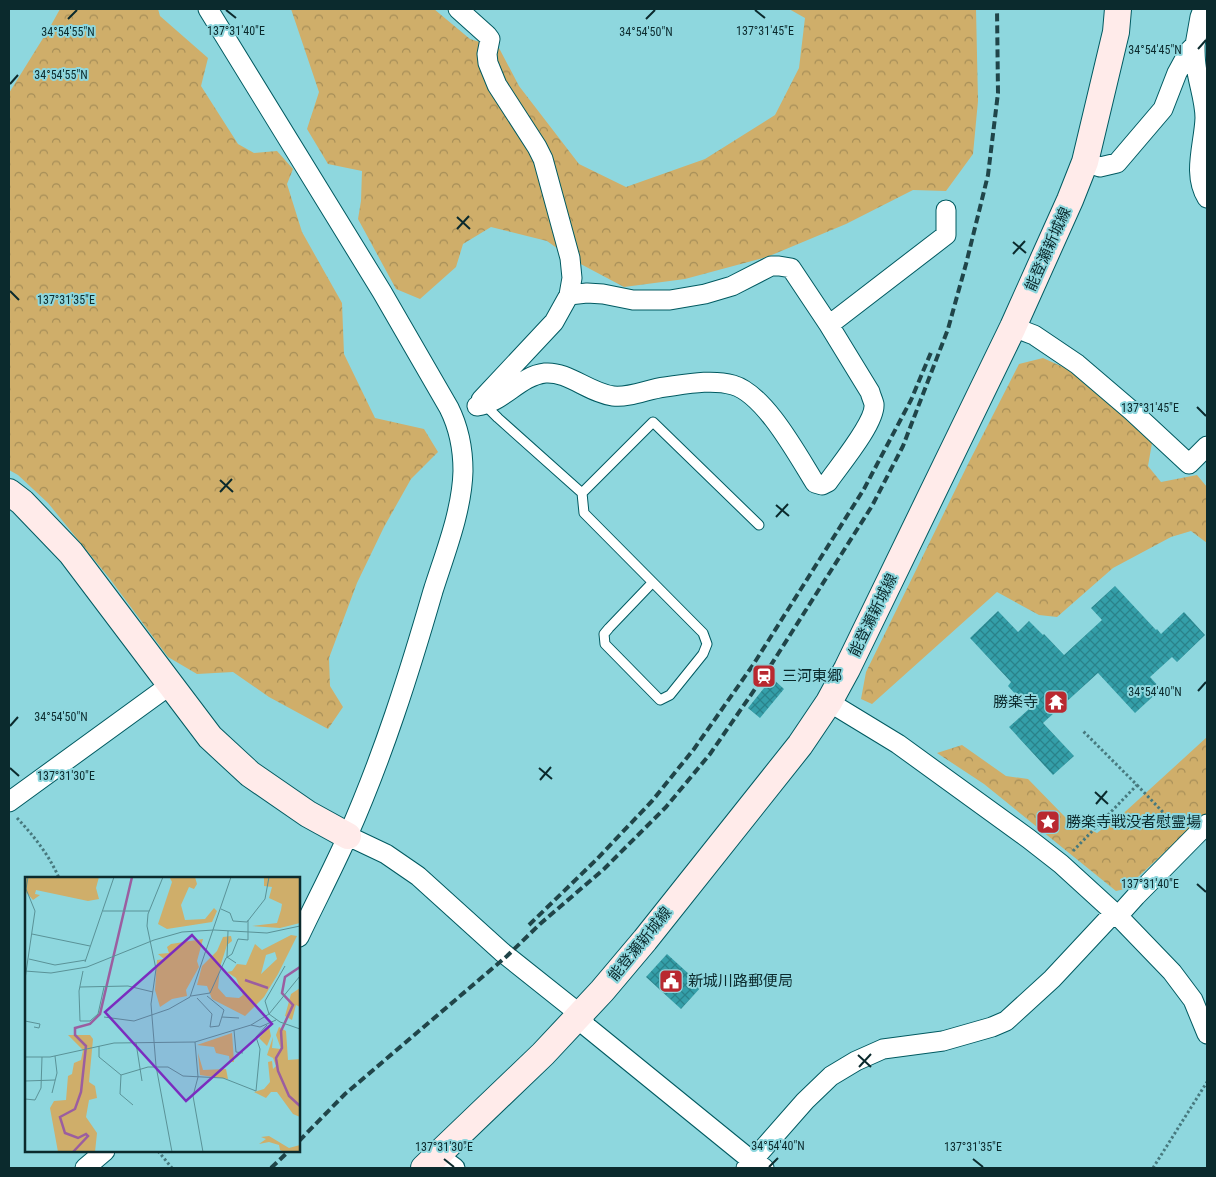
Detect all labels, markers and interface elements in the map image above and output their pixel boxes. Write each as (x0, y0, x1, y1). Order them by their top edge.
text: 137°31'40"E (207, 24, 265, 38)
text: 137°31'45"E (736, 24, 794, 38)
text: 34°54'55"N (41, 25, 95, 39)
text: 34°54'50"N (619, 25, 673, 39)
text: 34°54'45"N (1128, 43, 1182, 57)
text: 34°54'55"N (34, 68, 88, 82)
street label: 能登瀬新城線 (1021, 204, 1075, 294)
text: 137°31'35"E (37, 293, 95, 307)
text: 137°31'45"E (1121, 401, 1179, 415)
street label: 能登瀬新城線 (845, 571, 901, 659)
station icon: 三河東郷 (751, 663, 777, 689)
place label: 三河東郷 (782, 667, 842, 685)
text: 34°54'40"N (1128, 685, 1182, 699)
temple icon: 勝楽寺 (1043, 689, 1069, 715)
place label: 勝楽寺 (993, 693, 1038, 711)
text: 34°54'50"N (34, 710, 88, 724)
text: 137°31'30"E (37, 769, 95, 783)
place icon: 勝楽寺戦没者慰霊場 (1035, 809, 1061, 835)
place label: 勝楽寺戦没者慰霊場 (1066, 813, 1201, 831)
inset map (25, 877, 300, 1152)
text: 137°31'40"E (1121, 877, 1179, 891)
street label: 能登瀬新城線 (605, 903, 675, 985)
public building icon: 新城川路郵便局 (658, 968, 684, 994)
place label: 新城川路郵便局 (688, 972, 793, 990)
text: 34°54'40"N (751, 1139, 805, 1153)
text: 137°31'30"E (415, 1140, 473, 1154)
text: 137°31'35"E (944, 1140, 1002, 1154)

